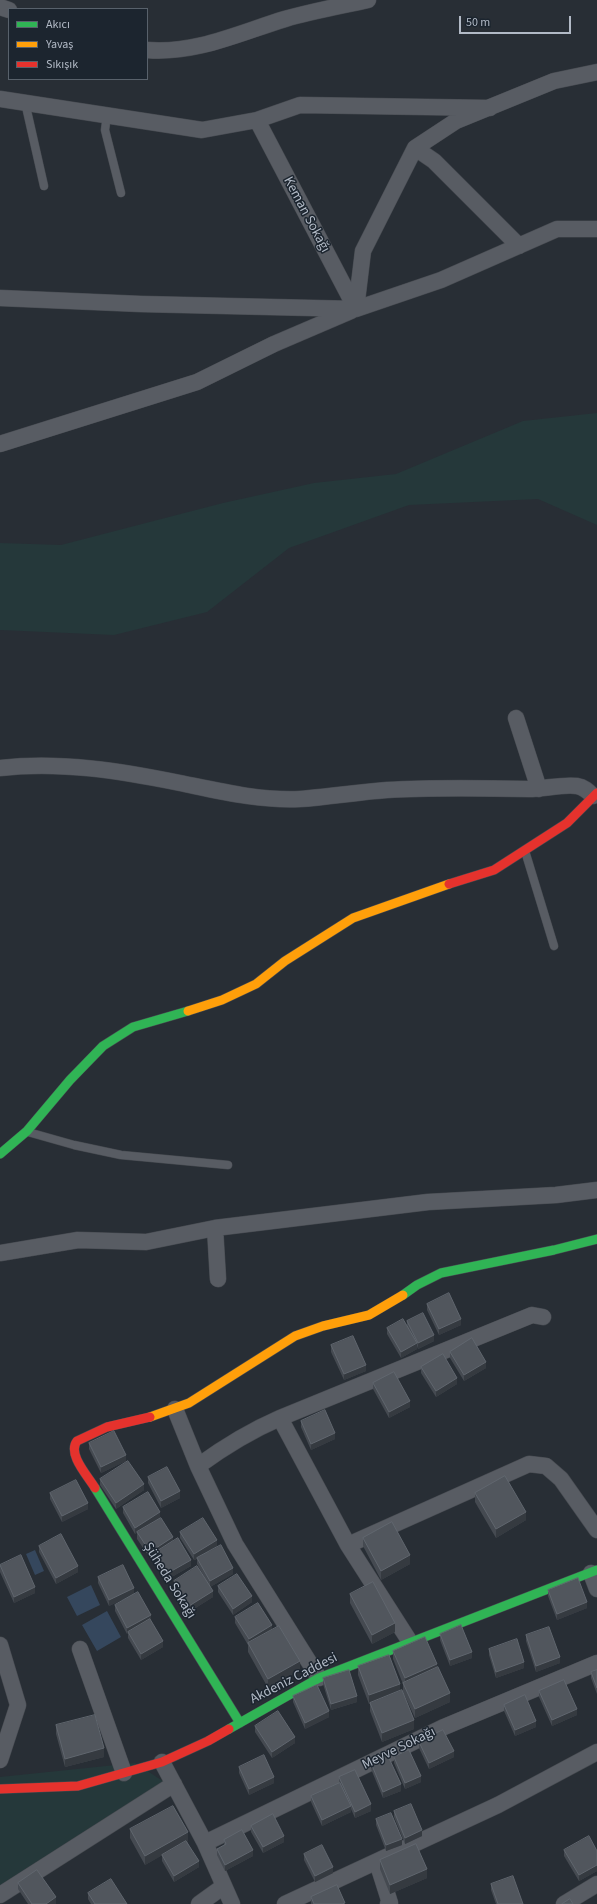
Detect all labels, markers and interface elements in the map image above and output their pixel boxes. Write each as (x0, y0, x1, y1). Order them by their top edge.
legend (8, 8, 148, 80)
scale bar (461, 8, 573, 34)
text: 50 m (466, 14, 490, 31)
text: Akıcı (46, 16, 70, 33)
text: Yavaş (46, 36, 73, 53)
text: Sıkışık (46, 56, 78, 73)
street label: Keman Sokağı (279, 174, 333, 256)
street label: Şüheda Sokağı (139, 1540, 199, 1622)
street label: Akdeniz Caddesi (248, 1650, 340, 1708)
street label: Meyve Sokağı (360, 1724, 438, 1774)

